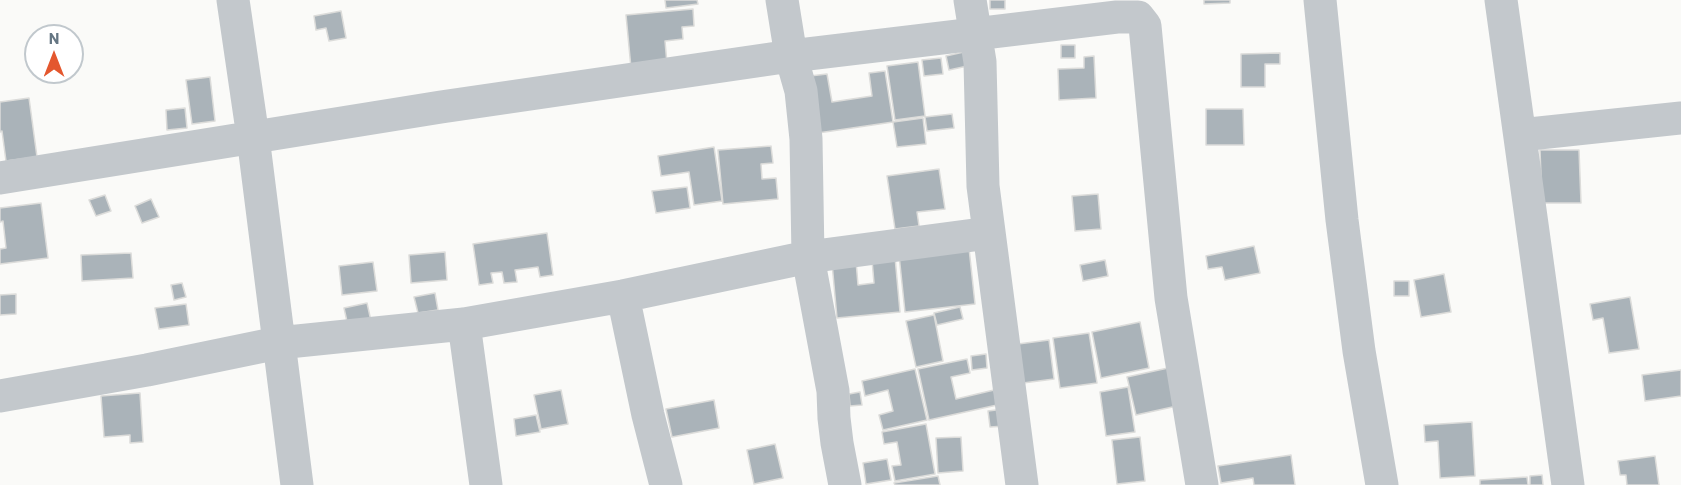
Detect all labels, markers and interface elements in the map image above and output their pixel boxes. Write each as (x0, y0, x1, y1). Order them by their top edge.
north arrow (24, 24, 84, 84)
text: N (49, 28, 59, 47)

